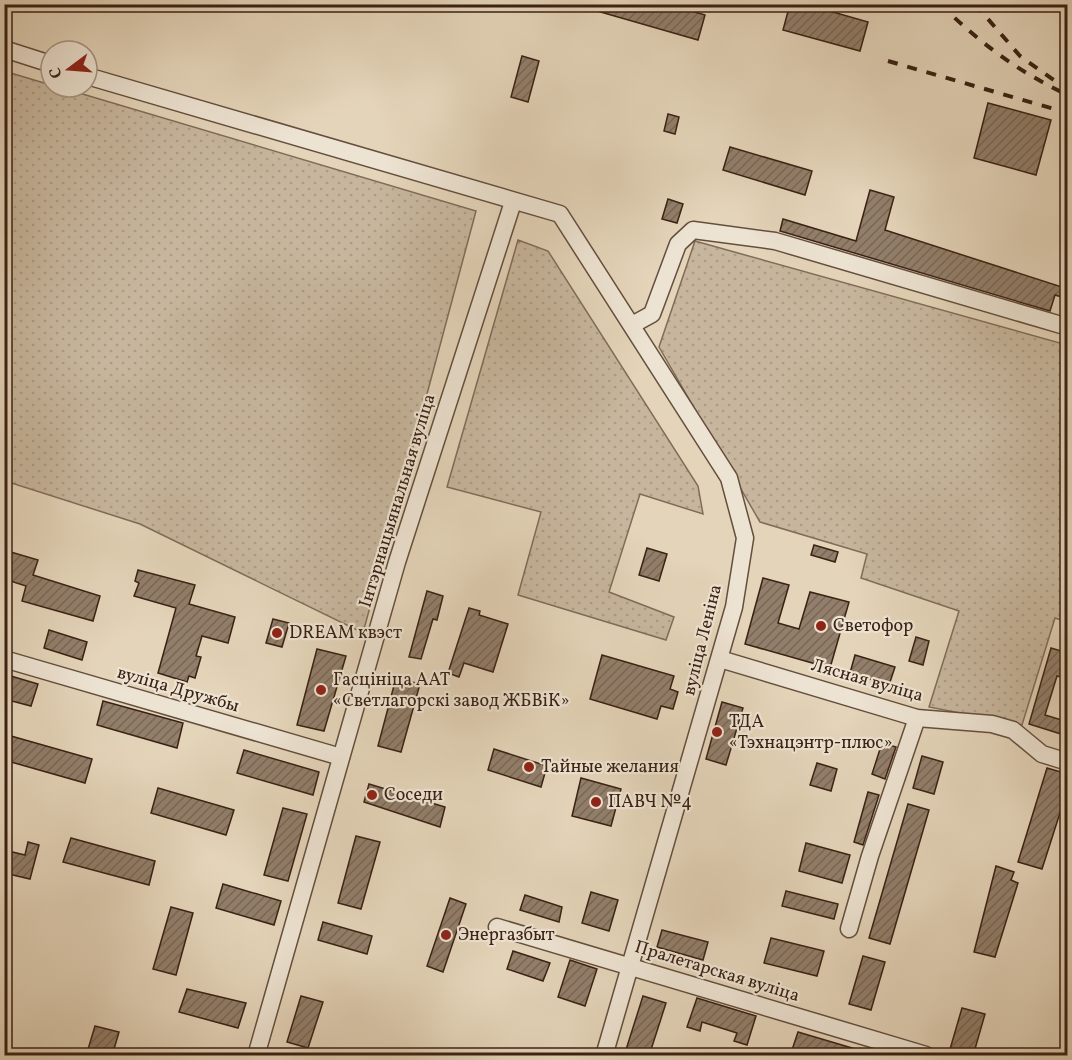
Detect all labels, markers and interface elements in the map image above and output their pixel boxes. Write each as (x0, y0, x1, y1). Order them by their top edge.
north arrow (39, 39, 99, 99)
text: С (45, 65, 68, 81)
street label: Інтэрнацыянальная вуліца (354, 391, 442, 611)
street label: вуліца Леніна (677, 582, 729, 698)
place label: Светофор (833, 614, 913, 639)
marker: Светофор (814, 619, 828, 633)
place label: DREAM квэст (289, 621, 402, 646)
marker: DREAM квэст (270, 626, 284, 640)
street label: Лясная вуліца (808, 653, 926, 709)
street label: вуліца Дружбы (114, 661, 242, 719)
place label: Гасцініца ААТ «Светлагорскі завод ЖБВіК» (333, 668, 570, 714)
marker: Гасцініца ААТ «Светлагорскі завод ЖБВіК» (314, 683, 328, 697)
place label: ТДА «Тэхнацэнтр-плюс» (729, 710, 893, 756)
marker: ТДА «Тэхнацэнтр-плюс» (710, 725, 724, 739)
place label: Тайные желания (541, 755, 679, 780)
marker: Тайные желания (522, 760, 536, 774)
place label: Соседи (384, 783, 443, 808)
marker: Соседи (365, 788, 379, 802)
place label: ПАВЧ №4 (608, 790, 692, 815)
marker: ПАВЧ №4 (589, 795, 603, 809)
place label: Энергазбыт (458, 923, 555, 948)
marker: Энергазбыт (439, 928, 453, 942)
street label: Пралетарская вуліца (631, 935, 803, 1009)

